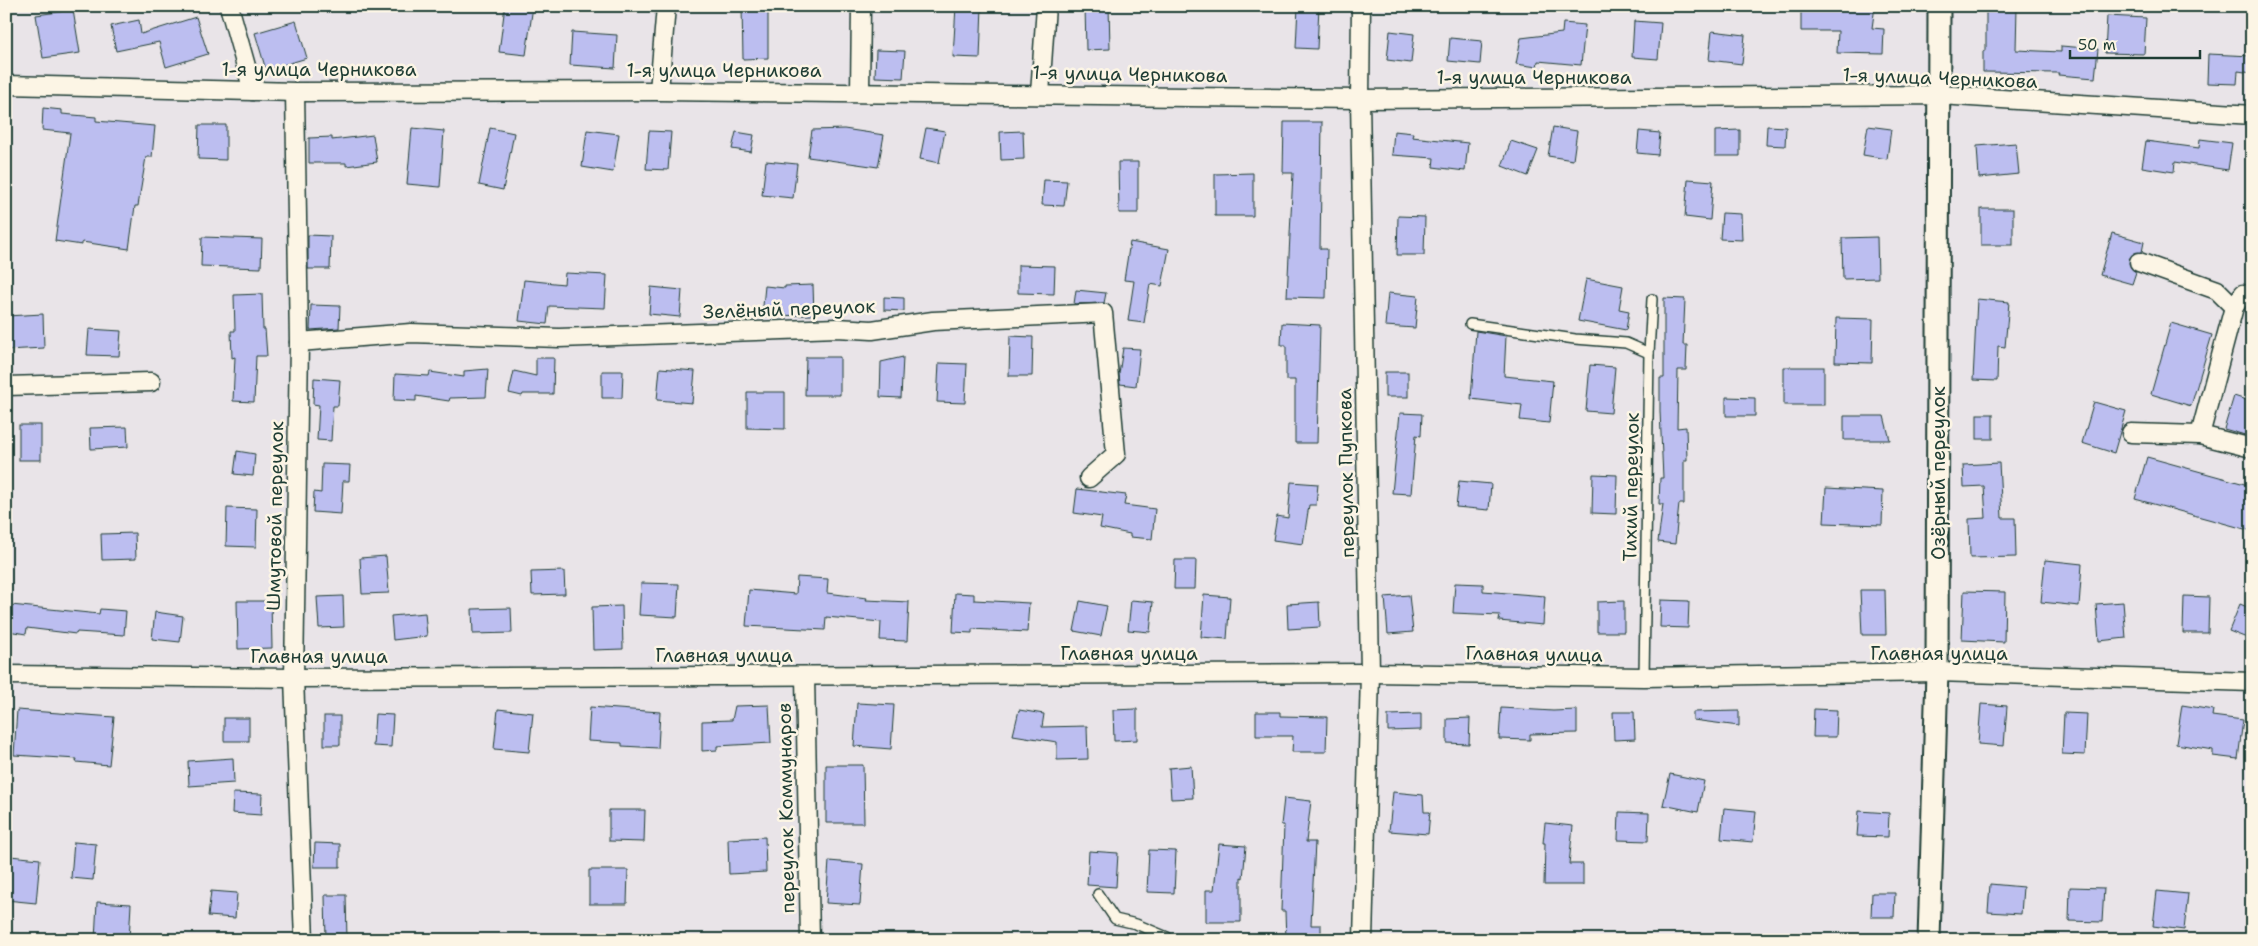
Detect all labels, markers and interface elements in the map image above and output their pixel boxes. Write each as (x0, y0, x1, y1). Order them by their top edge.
scale bar (2070, 28, 2200, 60)
text: 50 m (2078, 35, 2116, 55)
street label: 1-я улица Черникова (221, 57, 417, 82)
street label: 1-я улица Черникова (626, 58, 822, 83)
street label: 1-я улица Черникова (1032, 60, 1228, 88)
street label: 1-я улица Черникова (1842, 62, 2038, 94)
street label: 1-я улица Черникова (1436, 65, 1632, 90)
street label: Зелёный переулок (702, 293, 876, 325)
street label: Озёрный переулок (1926, 386, 1951, 560)
street label: переулок Пупкова (1332, 388, 1360, 558)
street label: Тихий переулок (1617, 412, 1645, 562)
street label: Шмутовой переулок (261, 421, 289, 611)
street label: Главная улица (1465, 640, 1603, 668)
street label: Главная улица (1060, 641, 1198, 666)
street label: Главная улица (1870, 641, 2008, 666)
street label: Главная улица (655, 643, 793, 668)
street label: Главная улица (250, 644, 388, 669)
street label: переулок Коммунаров (772, 703, 800, 913)

